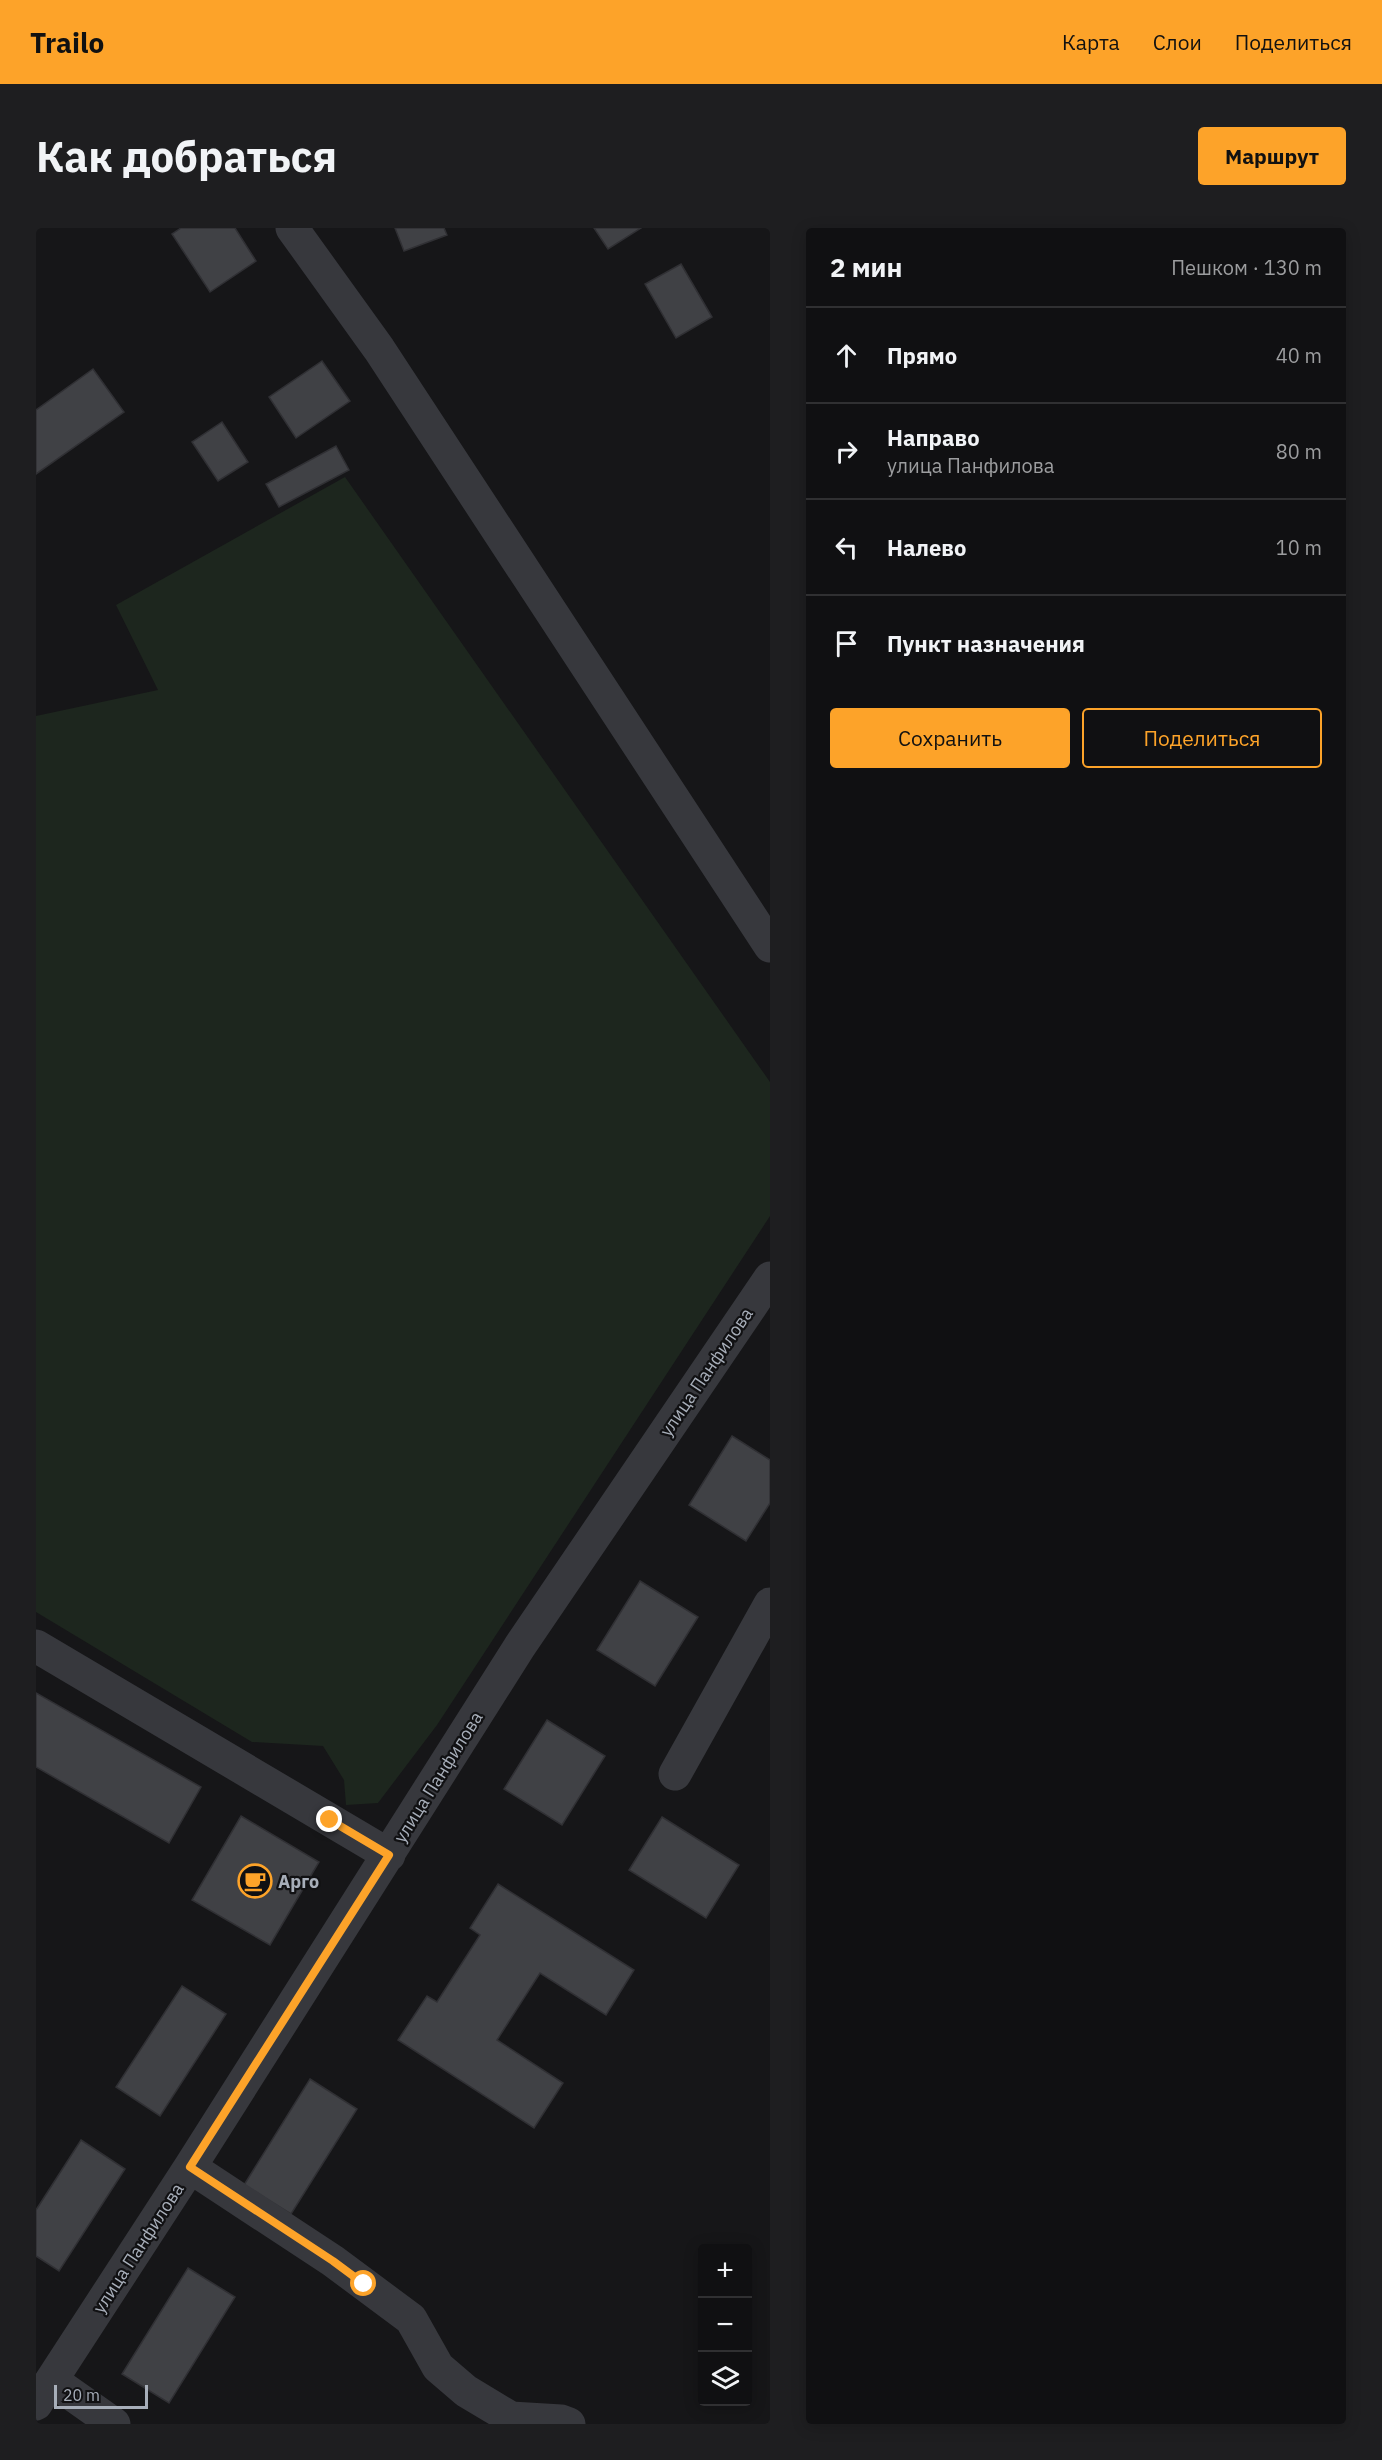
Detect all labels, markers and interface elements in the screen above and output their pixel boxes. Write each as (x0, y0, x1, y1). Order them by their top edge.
text: Trailo (30, 24, 104, 61)
text: Карта (1062, 28, 1120, 56)
text: Слои (1153, 28, 1202, 56)
text: Поделиться (1235, 28, 1352, 56)
button: Маршрут (1198, 127, 1346, 185)
text: Как добраться (36, 129, 337, 184)
text: 2 мин (830, 250, 902, 284)
text: Пешком · 130 m (1171, 254, 1322, 281)
icon: ahead (830, 339, 863, 372)
text: Прямо (887, 341, 957, 370)
text: 40 m (1276, 342, 1322, 369)
text: Направо (887, 423, 980, 452)
icon: right (830, 435, 863, 468)
text: 80 m (1276, 438, 1322, 465)
text: улица Панфилова (887, 452, 1054, 479)
icon: left (830, 531, 863, 564)
text: Налево (887, 533, 966, 562)
text: 10 m (1276, 534, 1322, 561)
icon: arrive (830, 627, 863, 660)
text: Пункт назначения (887, 629, 1085, 658)
button: Сохранить (830, 708, 1070, 768)
button: Поделиться (1082, 708, 1322, 768)
street label: улица Панфилова (654, 1303, 758, 1441)
street label: улица Панфилова (388, 1707, 488, 1847)
route end (316, 1806, 342, 1832)
cafe icon: Арго (237, 1863, 273, 1899)
place label: Арго (278, 1870, 319, 1893)
street label: улица Панфилова (87, 2178, 189, 2317)
map controls (698, 2244, 752, 2406)
button: + (698, 2244, 752, 2298)
route start (350, 2270, 376, 2296)
button: − (698, 2298, 752, 2352)
button: layers (698, 2352, 752, 2406)
scale bar (54, 2382, 148, 2410)
text: 20 m (63, 2385, 100, 2405)

